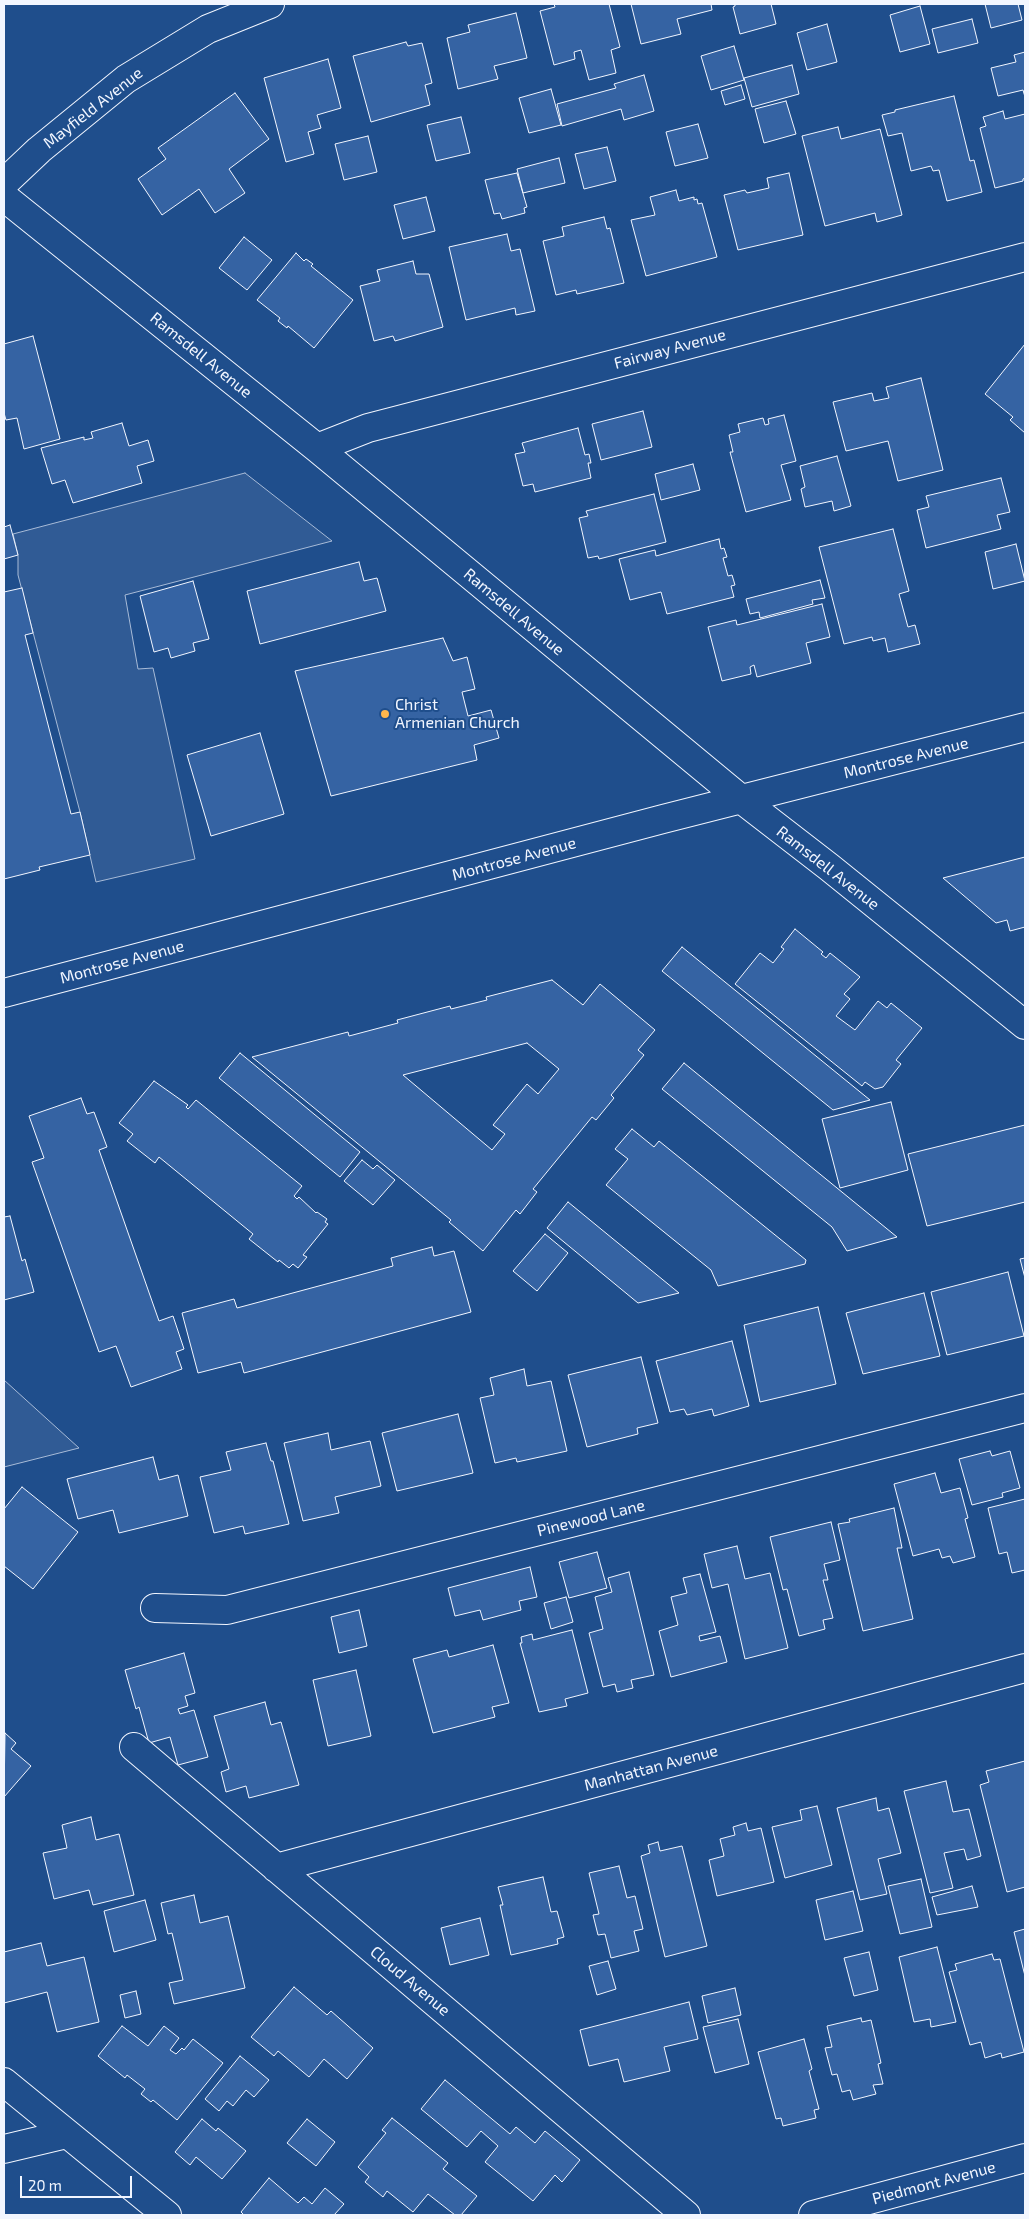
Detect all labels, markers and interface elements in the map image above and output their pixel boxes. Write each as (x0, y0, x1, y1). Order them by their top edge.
street label: Mayfield Avenue (40, 63, 146, 153)
street label: Ramsdell Avenue (146, 308, 256, 402)
street label: Fairway Avenue (612, 325, 728, 373)
street label: Ramsdell Avenue (460, 564, 568, 660)
place label: Christ Armenian Church (395, 695, 520, 733)
marker: Christ Armenian Church (379, 708, 391, 720)
street label: Montrose Avenue (842, 733, 970, 783)
street label: Ramsdell Avenue (773, 822, 883, 914)
street label: Montrose Avenue (450, 833, 578, 885)
street label: Montrose Avenue (58, 936, 186, 988)
street label: Pinewood Lane (535, 1495, 647, 1541)
street label: Manhattan Avenue (582, 1741, 720, 1795)
street label: Cloud Avenue (366, 1942, 454, 2020)
street label: Piedmont Avenue (870, 2157, 998, 2209)
scale bar (22, 2166, 135, 2198)
text: 20 m (28, 2176, 62, 2194)

